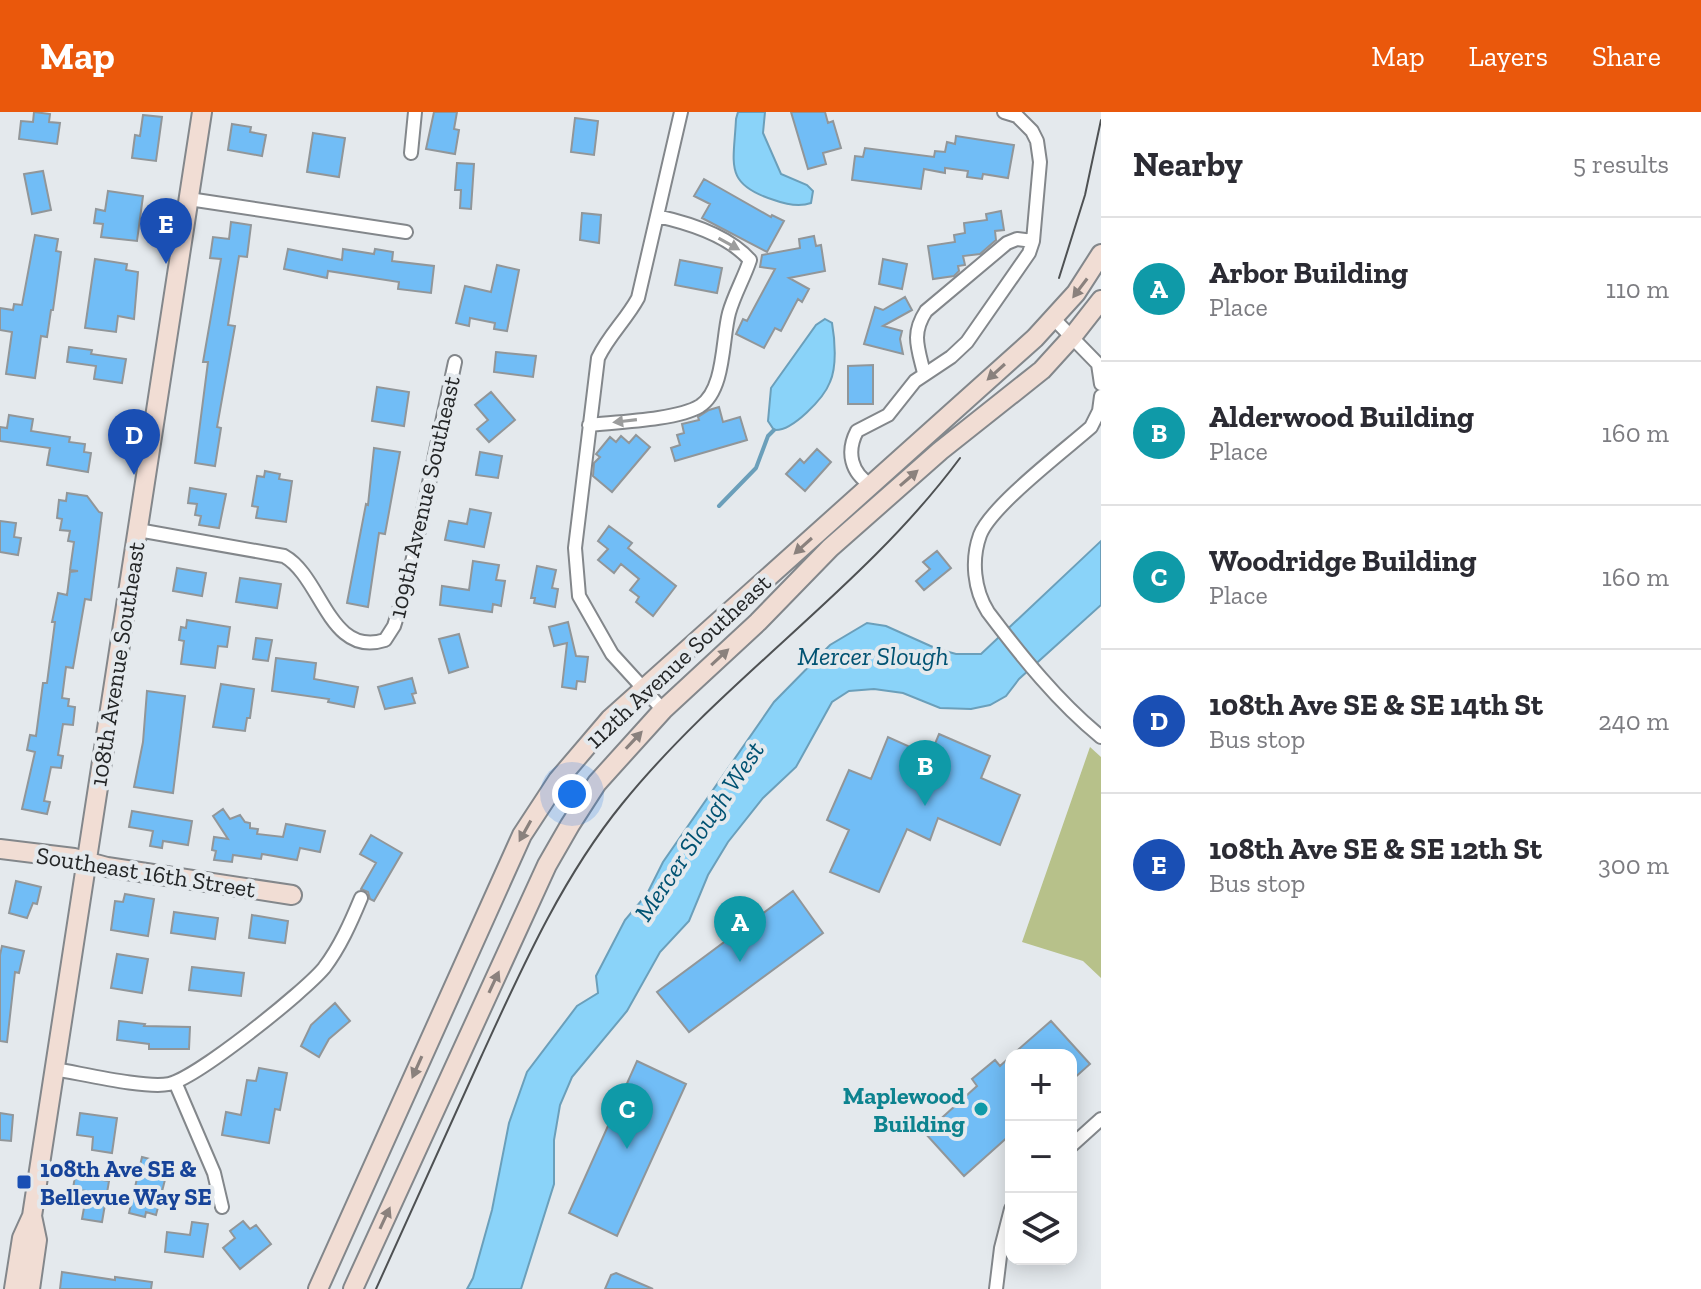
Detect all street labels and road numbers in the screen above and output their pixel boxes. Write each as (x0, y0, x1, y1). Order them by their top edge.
street label: 109th Avenue Southeast (382, 373, 466, 621)
street label: 108th Avenue Southeast (83, 539, 151, 788)
street label: 112th Avenue Southeast (579, 568, 777, 754)
street label: Southeast 16th Street (34, 840, 258, 904)

